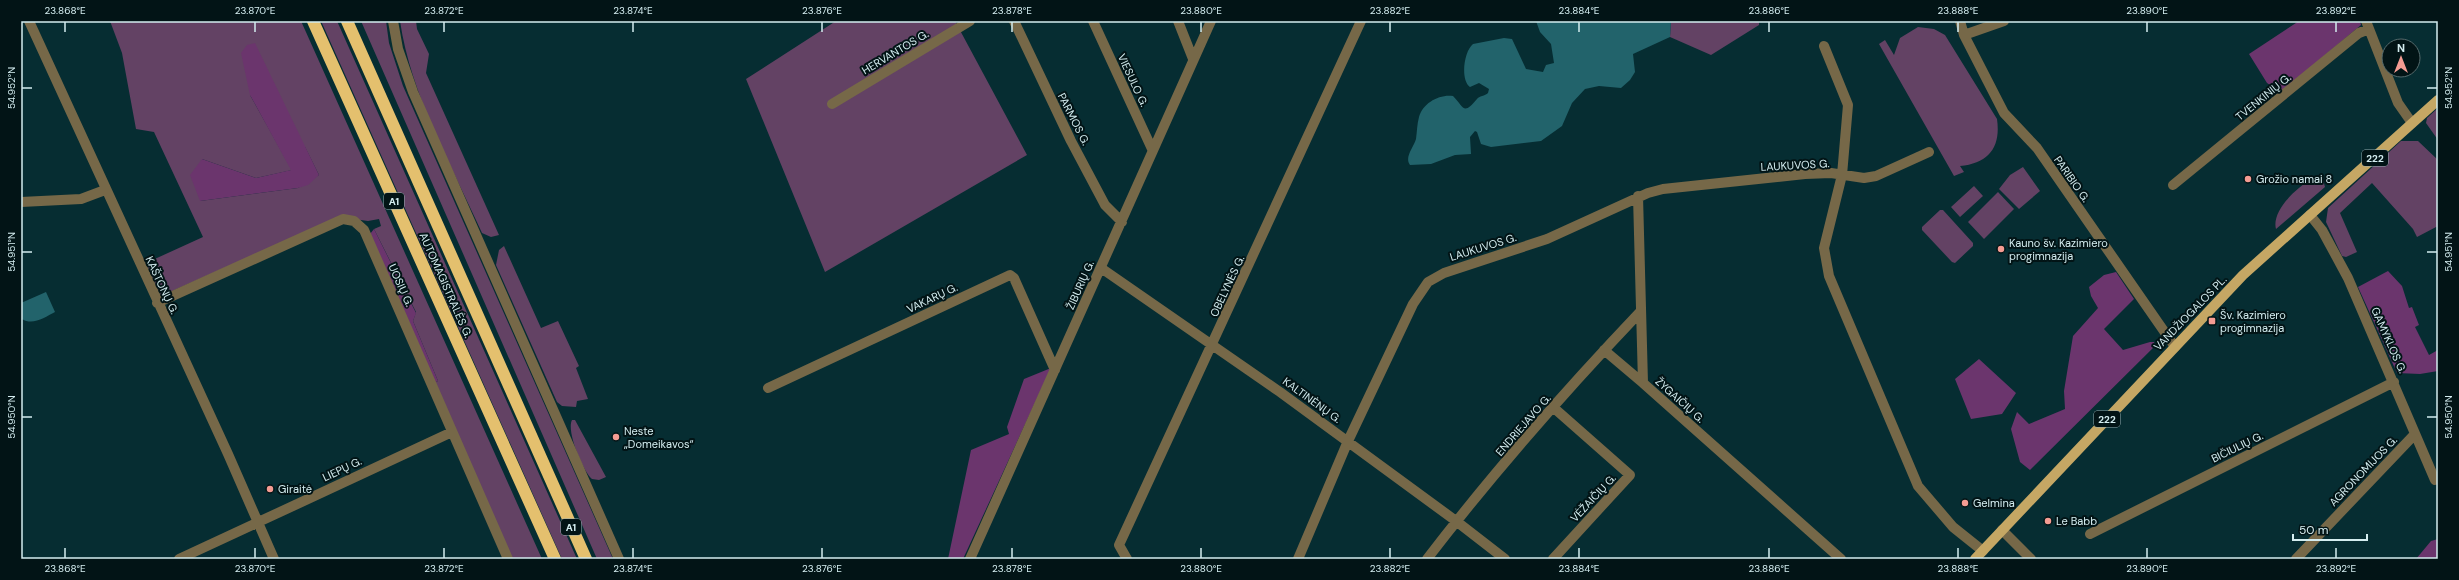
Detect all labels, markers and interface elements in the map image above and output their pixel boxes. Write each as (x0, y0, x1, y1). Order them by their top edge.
text: 23.868°E (44, 4, 86, 17)
text: 23.870°E (235, 4, 276, 17)
text: 23.872°E (424, 4, 464, 17)
text: 23.874°E (613, 4, 653, 17)
text: 23.876°E (802, 4, 842, 17)
text: 23.878°E (992, 4, 1032, 17)
text: 23.880°E (1180, 4, 1222, 17)
text: 23.882°E (1370, 4, 1411, 17)
text: 23.884°E (1559, 4, 1600, 17)
text: 23.886°E (1748, 4, 1790, 17)
text: 23.888°E (1938, 4, 1979, 17)
text: 23.890°E (2126, 4, 2168, 17)
text: 23.892°E (2316, 4, 2357, 17)
street label: HERVANTOS G. (859, 27, 931, 77)
north arrow (2381, 38, 2421, 78)
text: N (2397, 41, 2405, 55)
street label: VIESULO G. (1115, 51, 1151, 109)
text: 54.952°N (5, 67, 18, 109)
text: 54.952°N (2442, 67, 2455, 109)
street label: TVENKINIŲ G. (2232, 70, 2294, 124)
street label: PARMOS G. (1055, 90, 1093, 148)
road number: 222 (2362, 150, 2388, 166)
street label: PARIBIO G. (2051, 153, 2093, 205)
street label: LAUKUVOS G. (1760, 156, 1830, 174)
place label: Grožio namai 8 (2256, 172, 2332, 186)
marker: Grožio namai 8 (2243, 174, 2253, 184)
road number: A1 (384, 193, 404, 209)
street label: AUTOMAGISTRALĖS G. (417, 230, 475, 340)
street label: LAUKUVOS G. (1448, 230, 1518, 264)
text: 54.951°N (5, 232, 18, 272)
text: 54.951°N (2442, 232, 2455, 272)
place label: Kauno šv. Kazimiero progimnazija (2009, 236, 2108, 263)
marker: Kauno šv. Kazimiero progimnazija (1996, 244, 2006, 254)
street label: OBELYNĖS G. (1207, 253, 1247, 319)
street label: KAŠTONŲ G. (142, 254, 182, 316)
street label: ŽIBURIŲ G. (1063, 258, 1097, 312)
street label: UOSIŲ G. (385, 261, 417, 309)
street label: VANDŽIOGALOS PL. (2151, 273, 2229, 353)
street label: VAKARŲ G. (904, 280, 960, 316)
street label: GAMYKLOS G. (2368, 305, 2410, 375)
place label: Šv. Kazimiero progimnazija (2220, 308, 2286, 335)
marker: Šv. Kazimiero progimnazija (2207, 316, 2217, 326)
street label: KALTINĖNŲ G. (1280, 374, 1344, 426)
street label: ŽYGAIČIŲ G. (1653, 374, 1707, 426)
street label: ENDRIEJAVO G. (1492, 391, 1554, 459)
text: 54.950°N (5, 395, 18, 439)
text: 54.950°N (2442, 395, 2455, 439)
road number: 222 (2094, 411, 2120, 427)
place label: Neste „Domeikavos“ (624, 424, 694, 451)
street label: BIČIULIŲ G. (2209, 428, 2265, 466)
marker: Neste „Domeikavos“ (611, 432, 621, 442)
street label: AGRONOMIJOS G. (2326, 433, 2400, 509)
street label: LIEPŲ G. (320, 454, 364, 484)
street label: VĖŽAIČIŲ G. (1567, 471, 1619, 525)
place label: Giraitė (278, 482, 312, 496)
marker: Giraitė (265, 484, 275, 494)
place label: Gelmina (1973, 496, 2015, 510)
marker: Gelmina (1960, 498, 1970, 508)
place label: Le Babb (2056, 514, 2097, 528)
marker: Le Babb (2043, 516, 2053, 526)
scale bar (2293, 516, 2367, 542)
road number: A1 (561, 519, 581, 535)
text: 50 m (2299, 522, 2328, 538)
text: 23.868°E (44, 562, 86, 575)
text: 23.870°E (235, 562, 276, 575)
text: 23.872°E (424, 562, 464, 575)
text: 23.874°E (613, 562, 653, 575)
text: 23.876°E (802, 562, 842, 575)
text: 23.878°E (992, 562, 1032, 575)
text: 23.880°E (1180, 562, 1222, 575)
text: 23.882°E (1370, 562, 1411, 575)
text: 23.884°E (1559, 562, 1600, 575)
text: 23.886°E (1748, 562, 1790, 575)
text: 23.888°E (1938, 562, 1979, 575)
text: 23.890°E (2126, 562, 2168, 575)
text: 23.892°E (2316, 562, 2357, 575)

